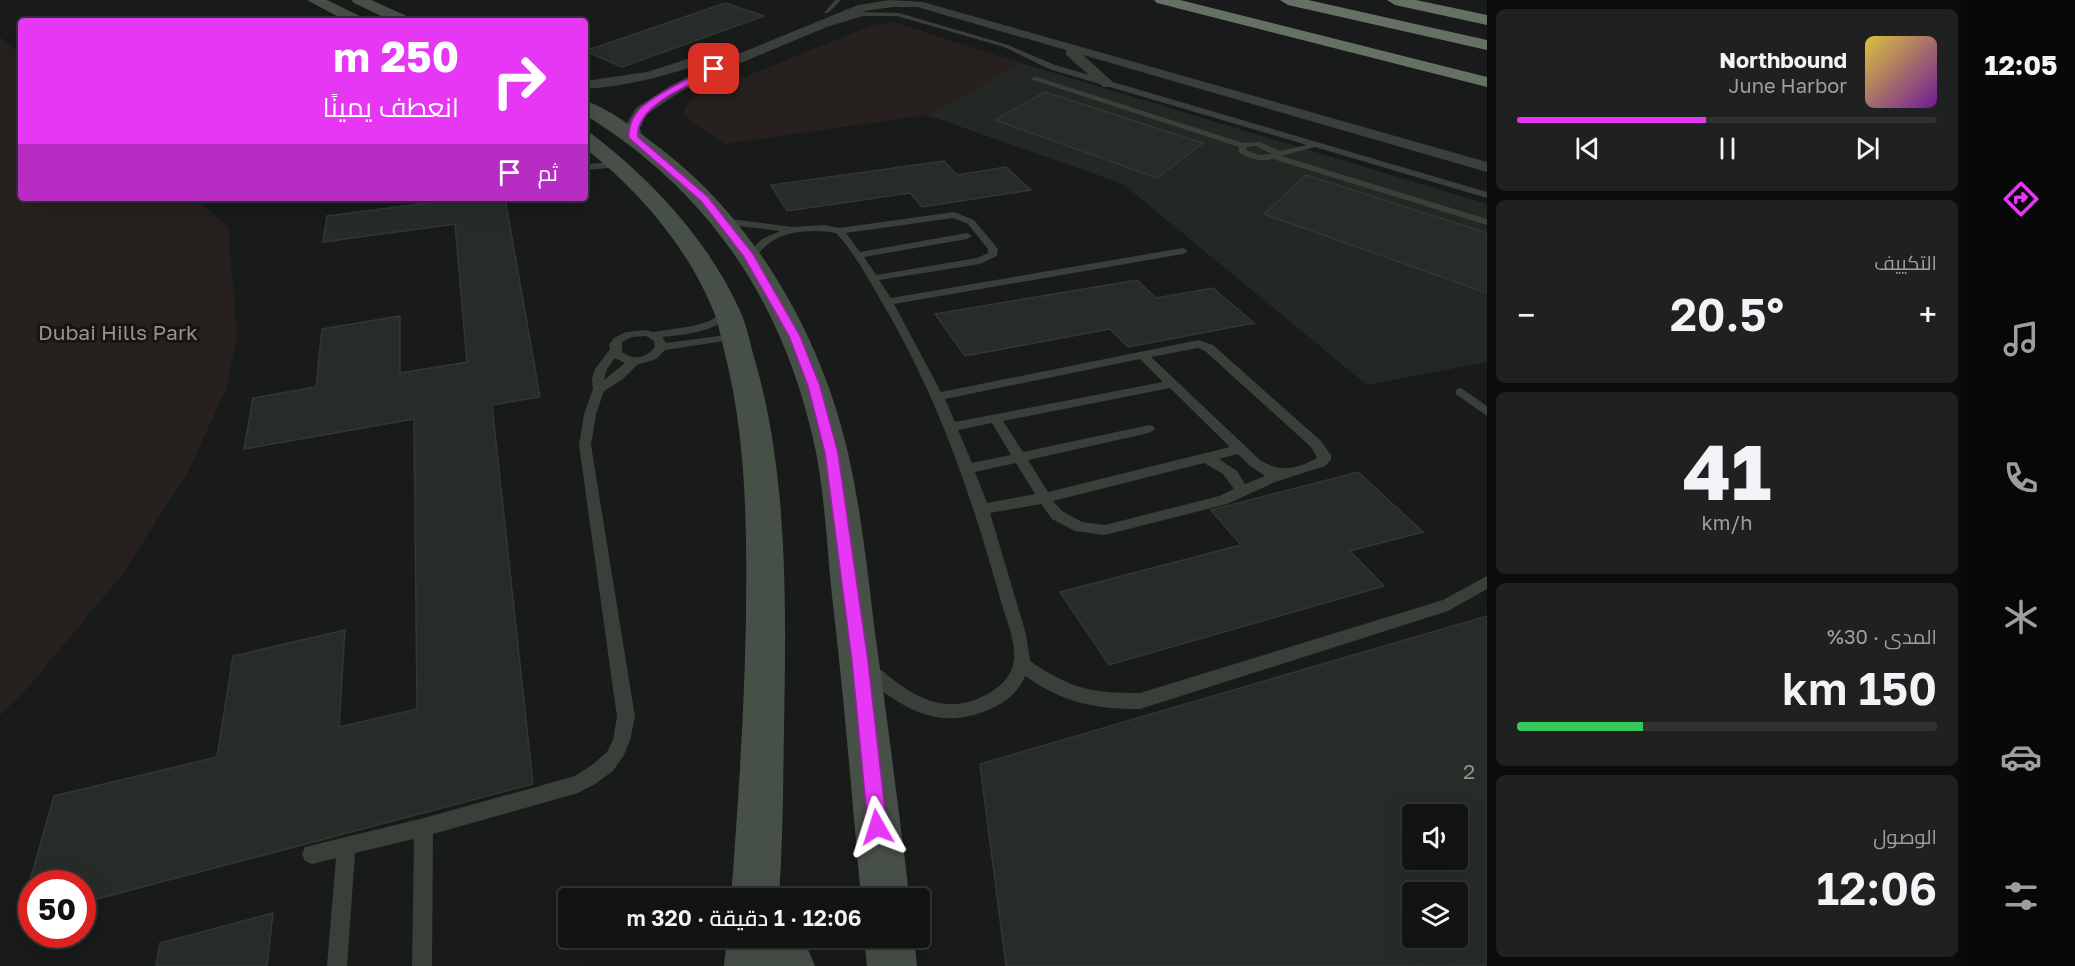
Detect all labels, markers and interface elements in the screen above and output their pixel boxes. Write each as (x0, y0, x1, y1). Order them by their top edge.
text: 250 m (333, 31, 459, 81)
icon: right (480, 42, 558, 120)
pin (688, 43, 739, 94)
text: Northbound (1719, 46, 1847, 73)
text: 12:05 (1984, 49, 2058, 81)
icon: arrive (697, 52, 730, 85)
text: June Harbor (1729, 73, 1847, 97)
text: انعطف يمينًا (323, 91, 459, 123)
icon: previous (1571, 132, 1604, 165)
icon: pause (1711, 132, 1744, 165)
icon: next (1851, 132, 1884, 165)
icon: arrive (493, 156, 526, 189)
text: ثم (538, 159, 558, 186)
icon: directions (2000, 178, 2042, 220)
text: التكييف (1874, 250, 1937, 274)
text: 20.5° (1670, 287, 1784, 341)
text: − (1517, 295, 1535, 334)
text: + (1919, 295, 1937, 334)
icon: music (2000, 318, 2042, 360)
park label: Dubai Hills Park (38, 319, 198, 345)
text: 41 (1683, 424, 1771, 517)
icon: phone (2000, 457, 2042, 499)
text: km/h (1702, 510, 1752, 534)
icon: climate (2000, 596, 2042, 638)
text: المدى · 30% (1827, 624, 1937, 648)
text: 150 km (1782, 661, 1937, 715)
icon: car (2000, 736, 2042, 778)
house number: 2 (1463, 758, 1475, 784)
position arrow (845, 795, 909, 859)
map controls (1402, 804, 1468, 948)
button: sound (1402, 804, 1468, 870)
text: الوصول (1873, 824, 1937, 848)
text: 12:06 (1817, 861, 1937, 915)
speed limit sign: 50 (18, 870, 96, 948)
icon: filters (2000, 875, 2042, 917)
button: layers (1402, 882, 1468, 948)
text: 12:06 · 1 دقيقة · 320 m (626, 904, 862, 931)

